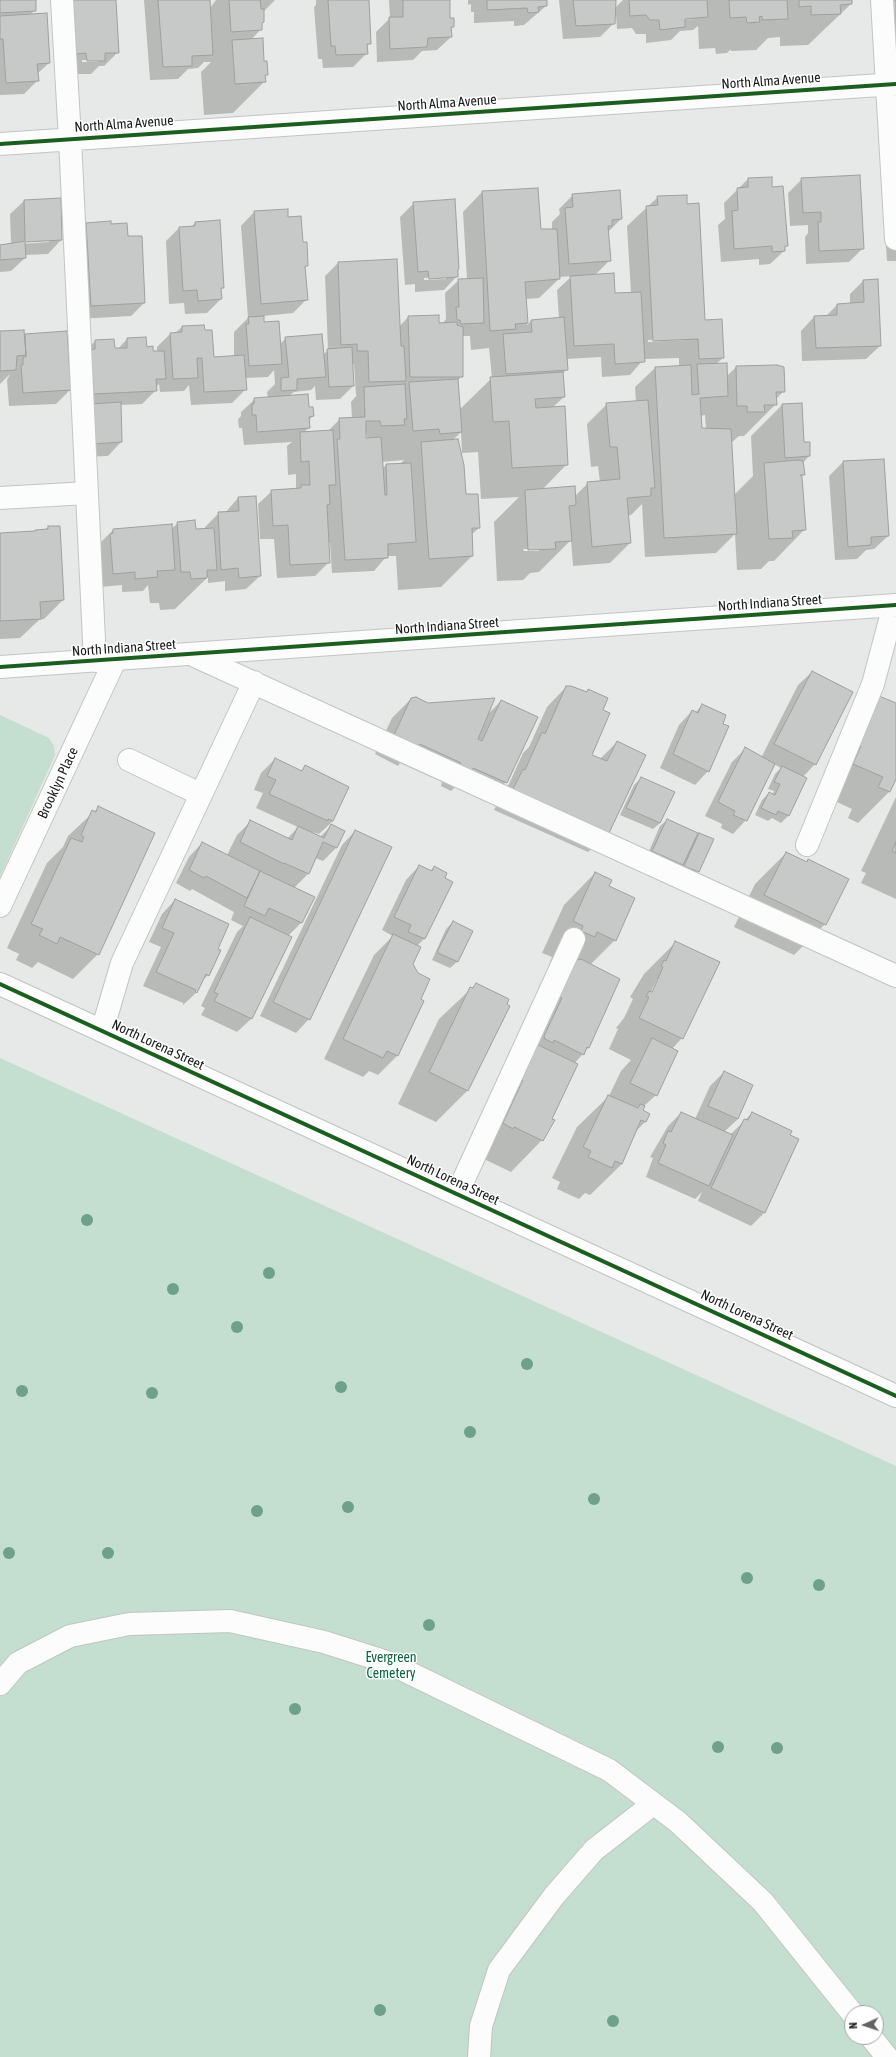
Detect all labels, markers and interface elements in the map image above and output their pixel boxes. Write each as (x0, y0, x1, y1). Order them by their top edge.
street label: North Alma Avenue (721, 69, 821, 93)
street label: North Alma Avenue (397, 91, 497, 115)
street label: North Alma Avenue (74, 112, 174, 136)
street label: North Indiana Street (717, 591, 823, 615)
street label: North Indiana Street (394, 614, 500, 638)
street label: North Indiana Street (71, 636, 177, 660)
street label: Brooklyn Place (34, 745, 82, 821)
street label: North Lorena Street (109, 1016, 207, 1074)
street label: North Lorena Street (404, 1151, 502, 1209)
street label: North Lorena Street (698, 1286, 796, 1344)
park label: Evergreen Cemetery (365, 1650, 417, 1682)
north arrow (844, 2005, 884, 2045)
text: N (847, 2022, 859, 2029)

